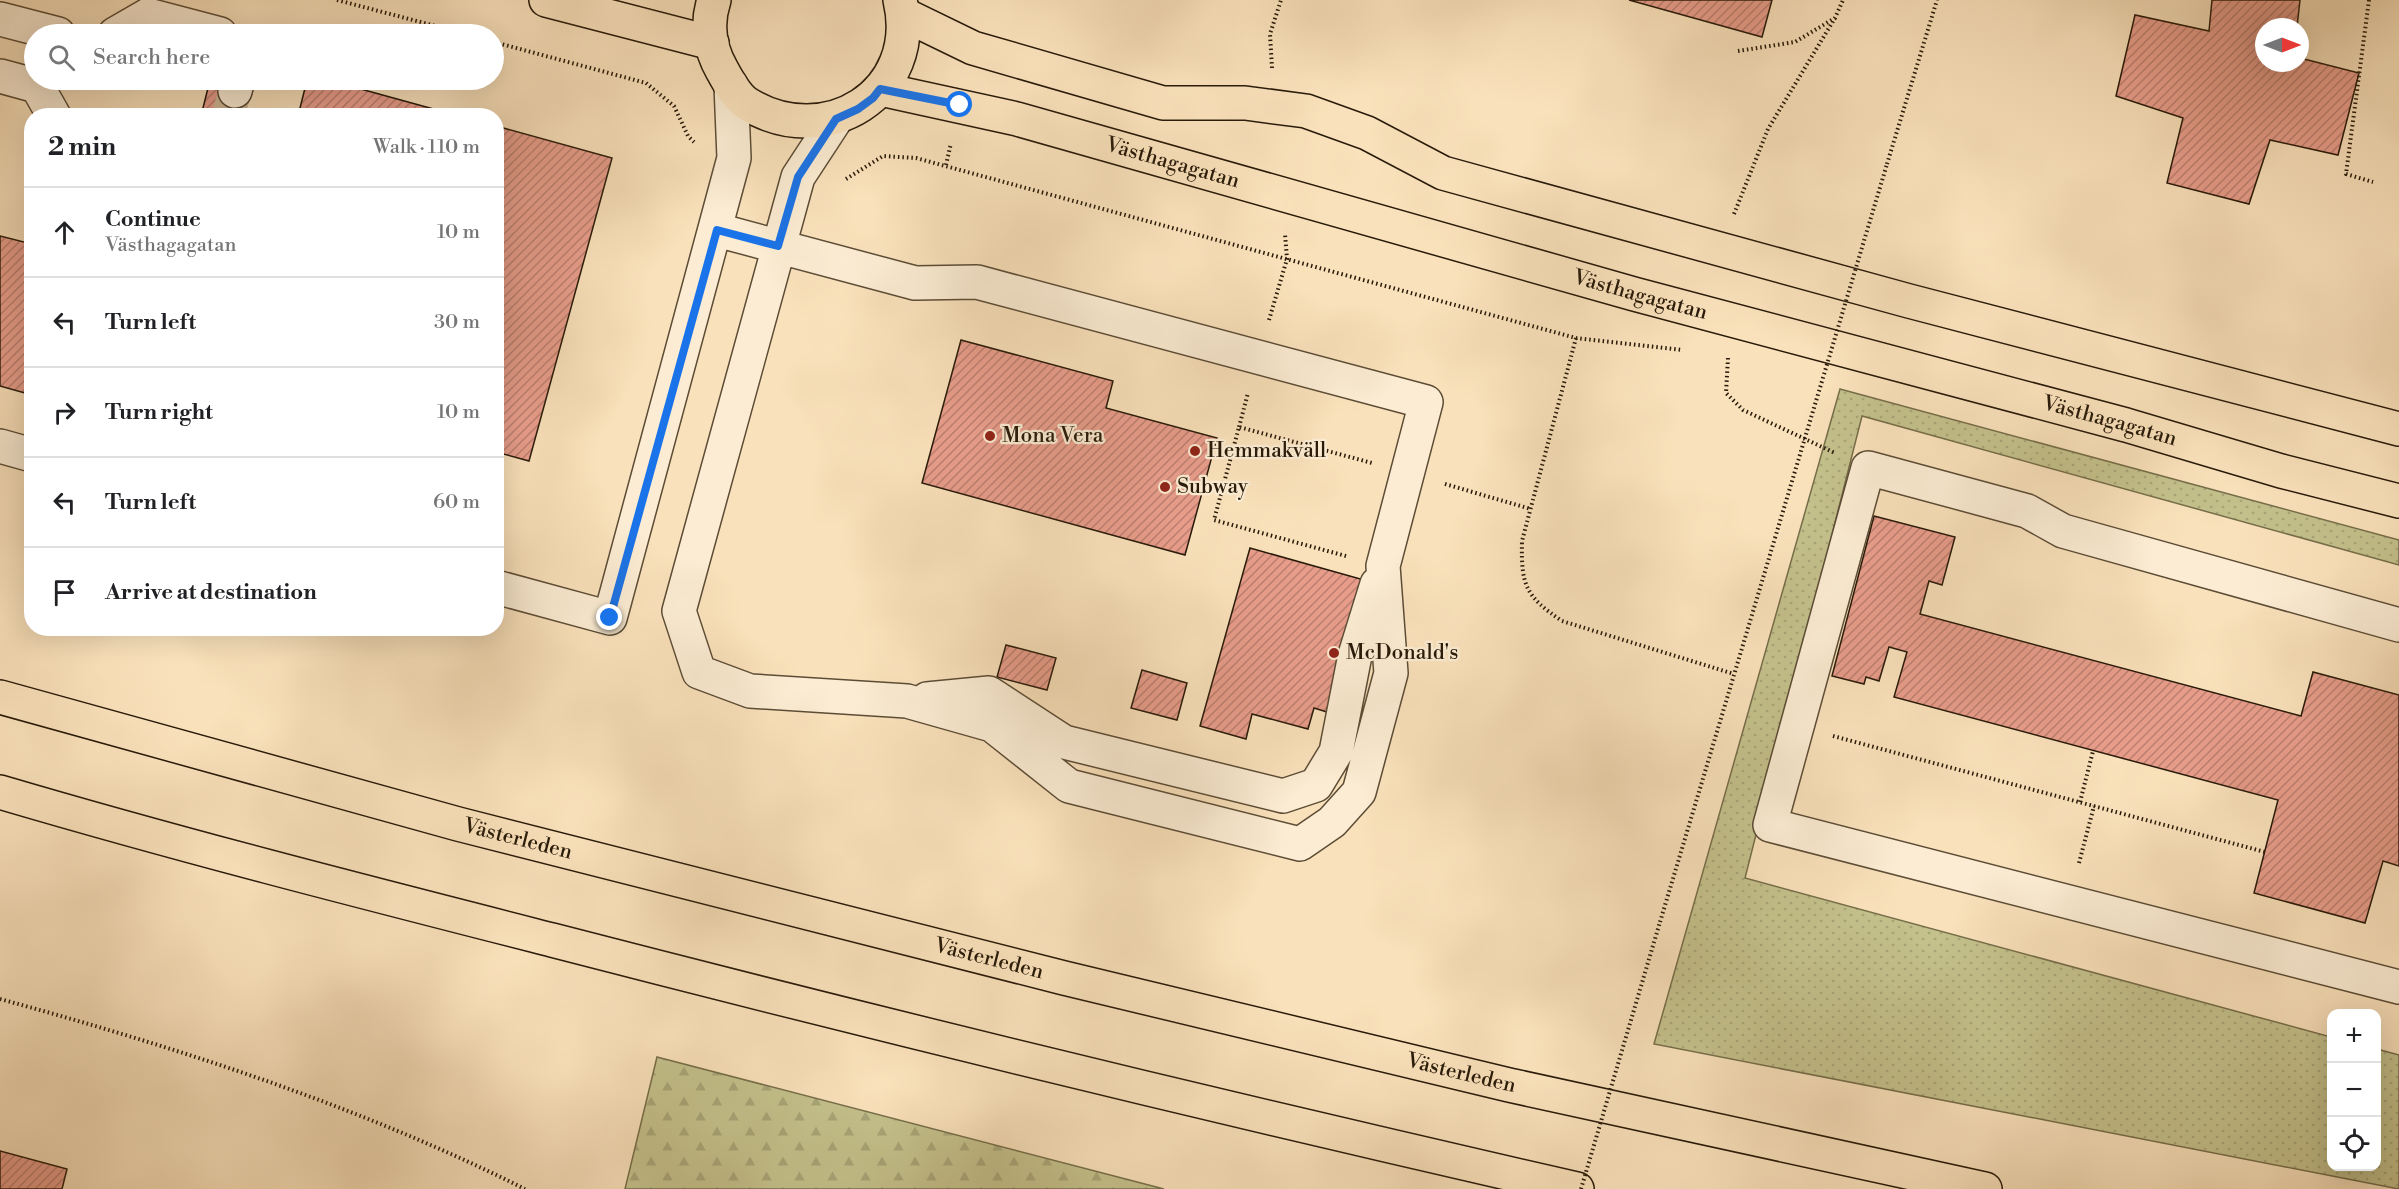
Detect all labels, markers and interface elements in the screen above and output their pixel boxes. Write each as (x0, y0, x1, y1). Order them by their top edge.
north arrow (2255, 18, 2309, 72)
search box (24, 24, 504, 90)
icon: search (45, 41, 78, 74)
text: Search here (93, 44, 210, 71)
route start (946, 91, 972, 117)
text: 2 min (48, 131, 116, 163)
street label: Västhagagatan (1102, 132, 1243, 195)
text: Walk · 110 m (373, 135, 480, 160)
text: Continue (105, 206, 201, 233)
icon: ahead (48, 216, 81, 249)
text: 10 m (437, 220, 480, 245)
text: Västhagagatan (105, 233, 236, 258)
street label: Västhagagatan (1569, 264, 1711, 326)
icon: left (48, 306, 81, 339)
text: Turn left (105, 309, 196, 336)
text: 30 m (434, 310, 480, 335)
street label: Västhagagatan (2039, 390, 2180, 452)
icon: right (48, 396, 81, 429)
text: Turn right (105, 399, 213, 426)
text: 10 m (437, 400, 480, 425)
place label: Mona Vera (1002, 423, 1104, 449)
marker: Mona Vera (983, 429, 997, 443)
place label: Hemmakväll (1207, 438, 1326, 464)
marker: Hemmakväll (1188, 444, 1202, 458)
place label: Subway (1177, 474, 1249, 500)
marker: Subway (1158, 480, 1172, 494)
icon: left (48, 486, 81, 519)
text: Turn left (105, 489, 196, 516)
text: 60 m (433, 490, 480, 515)
icon: arrive (48, 576, 81, 609)
text: Arrive at destination (105, 579, 317, 606)
route end (596, 604, 622, 630)
place label: McDonald's (1346, 640, 1458, 666)
marker: McDonald's (1327, 646, 1341, 660)
street label: Västerleden (459, 813, 576, 866)
street label: Västerleden (930, 932, 1047, 985)
map controls (2327, 1009, 2381, 1171)
button: + (2327, 1009, 2381, 1063)
street label: Västerleden (1403, 1048, 1519, 1099)
button: − (2327, 1063, 2381, 1117)
button: locate (2327, 1117, 2381, 1171)

